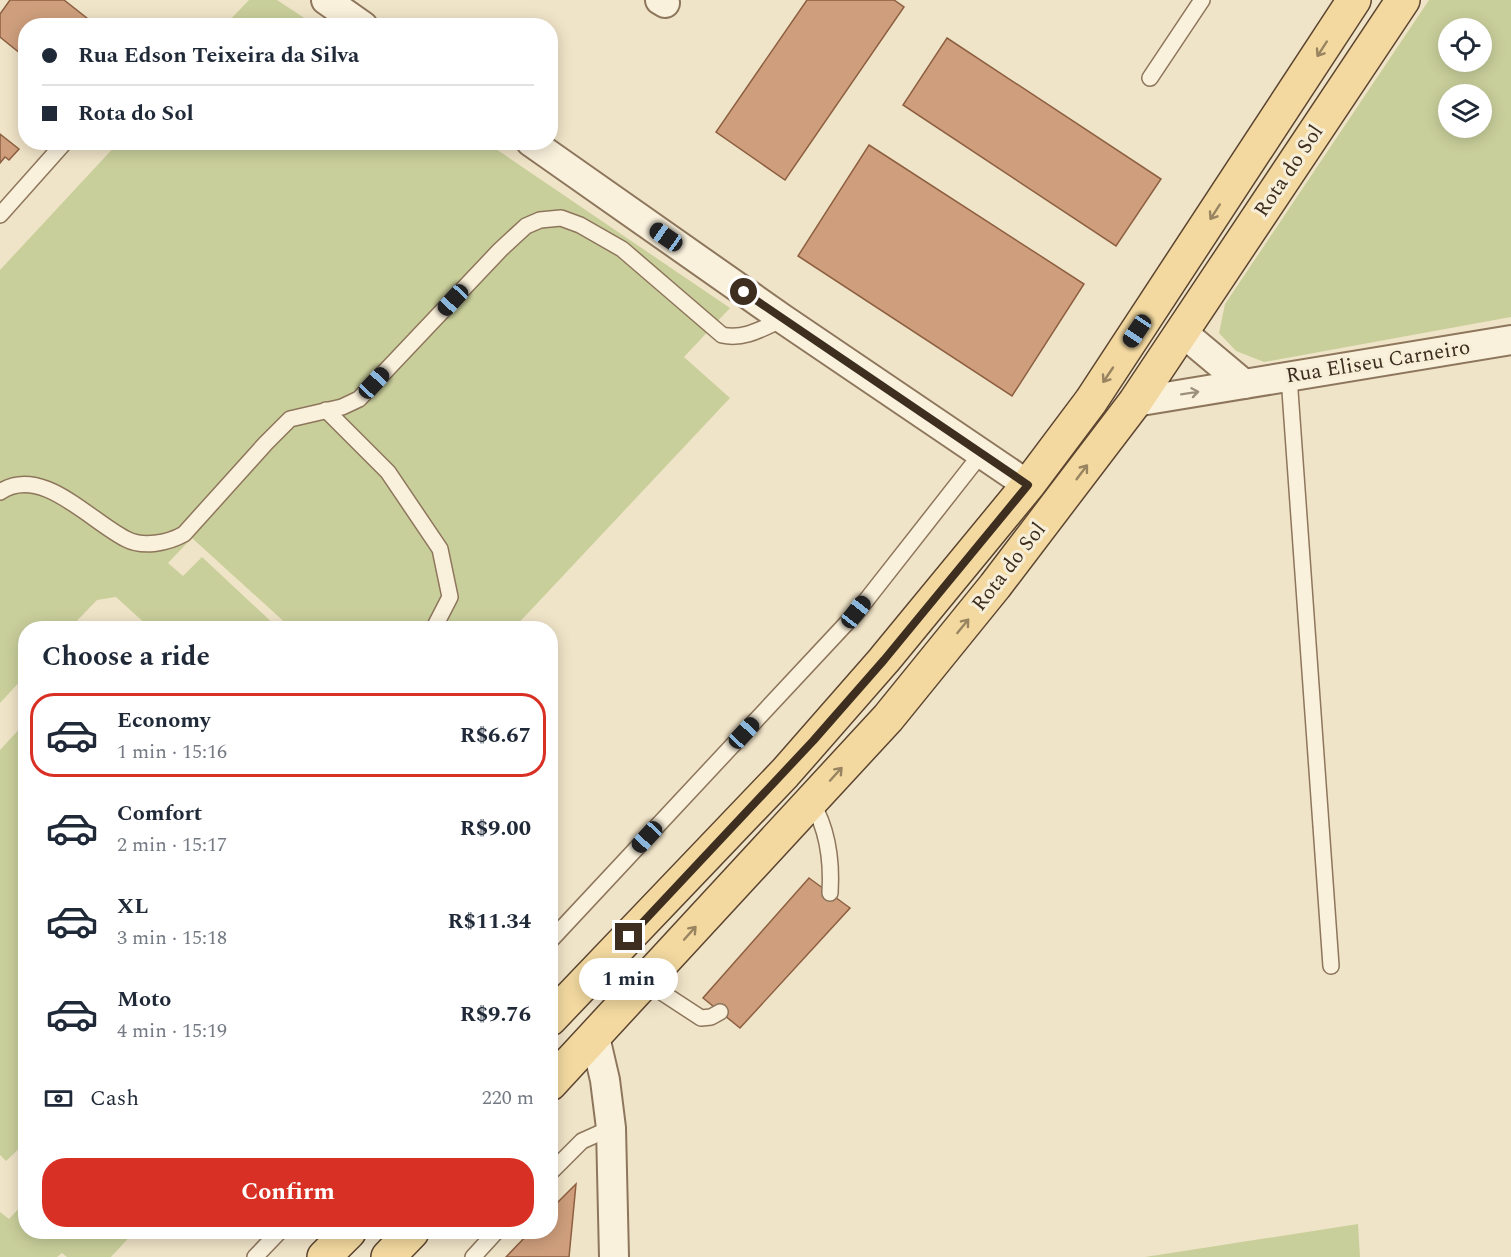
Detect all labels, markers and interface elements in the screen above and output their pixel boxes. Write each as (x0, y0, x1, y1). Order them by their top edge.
map controls (1438, 18, 1492, 138)
button: locate (1438, 18, 1492, 72)
text: Rua Edson Teixeira da Silva (78, 39, 359, 72)
one-way arrow (1316, 40, 1328, 57)
button: layers (1438, 84, 1492, 138)
text: Rota do Sol (78, 97, 194, 130)
street label: Rota do Sol (1246, 118, 1332, 224)
one-way arrow (1209, 203, 1221, 220)
car (646, 219, 686, 255)
route start (730, 278, 757, 305)
car (434, 281, 472, 319)
car (1119, 311, 1155, 351)
street label: Rua Eliseu Carneiro (1283, 332, 1473, 392)
car (355, 364, 393, 402)
one-way arrow (1102, 366, 1114, 383)
one-way arrow (1179, 387, 1199, 398)
one-way arrow (1076, 464, 1089, 480)
street label: Rota do Sol (964, 516, 1054, 618)
car (838, 592, 874, 632)
one-way arrow (956, 618, 969, 634)
text: Choose a ride (42, 636, 210, 678)
text: Economy (117, 704, 210, 737)
icon: car (45, 708, 99, 762)
car (725, 714, 763, 752)
text: R$6.67 (460, 719, 531, 752)
text: 1 min · 15:16 (117, 737, 227, 767)
one-way arrow (829, 767, 843, 782)
text: Comfort (117, 797, 202, 830)
icon: car (45, 801, 99, 855)
text: R$9.00 (460, 812, 531, 845)
car (628, 818, 666, 856)
text: 2 min · 15:17 (117, 830, 227, 860)
text: XL (117, 890, 148, 923)
icon: car (45, 894, 99, 948)
text: R$11.34 (447, 905, 531, 938)
text: 3 min · 15:18 (117, 923, 227, 953)
route end (615, 923, 642, 950)
one-way arrow (683, 926, 697, 941)
callout: 1 min (580, 958, 678, 1000)
text: 1 min (602, 964, 655, 994)
text: Moto (117, 983, 171, 1016)
icon: car (45, 987, 99, 1041)
text: R$9.76 (460, 998, 531, 1031)
text: 4 min · 15:19 (117, 1016, 227, 1046)
icon: cash (42, 1082, 75, 1115)
text: Cash (90, 1082, 139, 1115)
text: 220 m (482, 1083, 534, 1113)
button: Confirm (42, 1158, 534, 1227)

